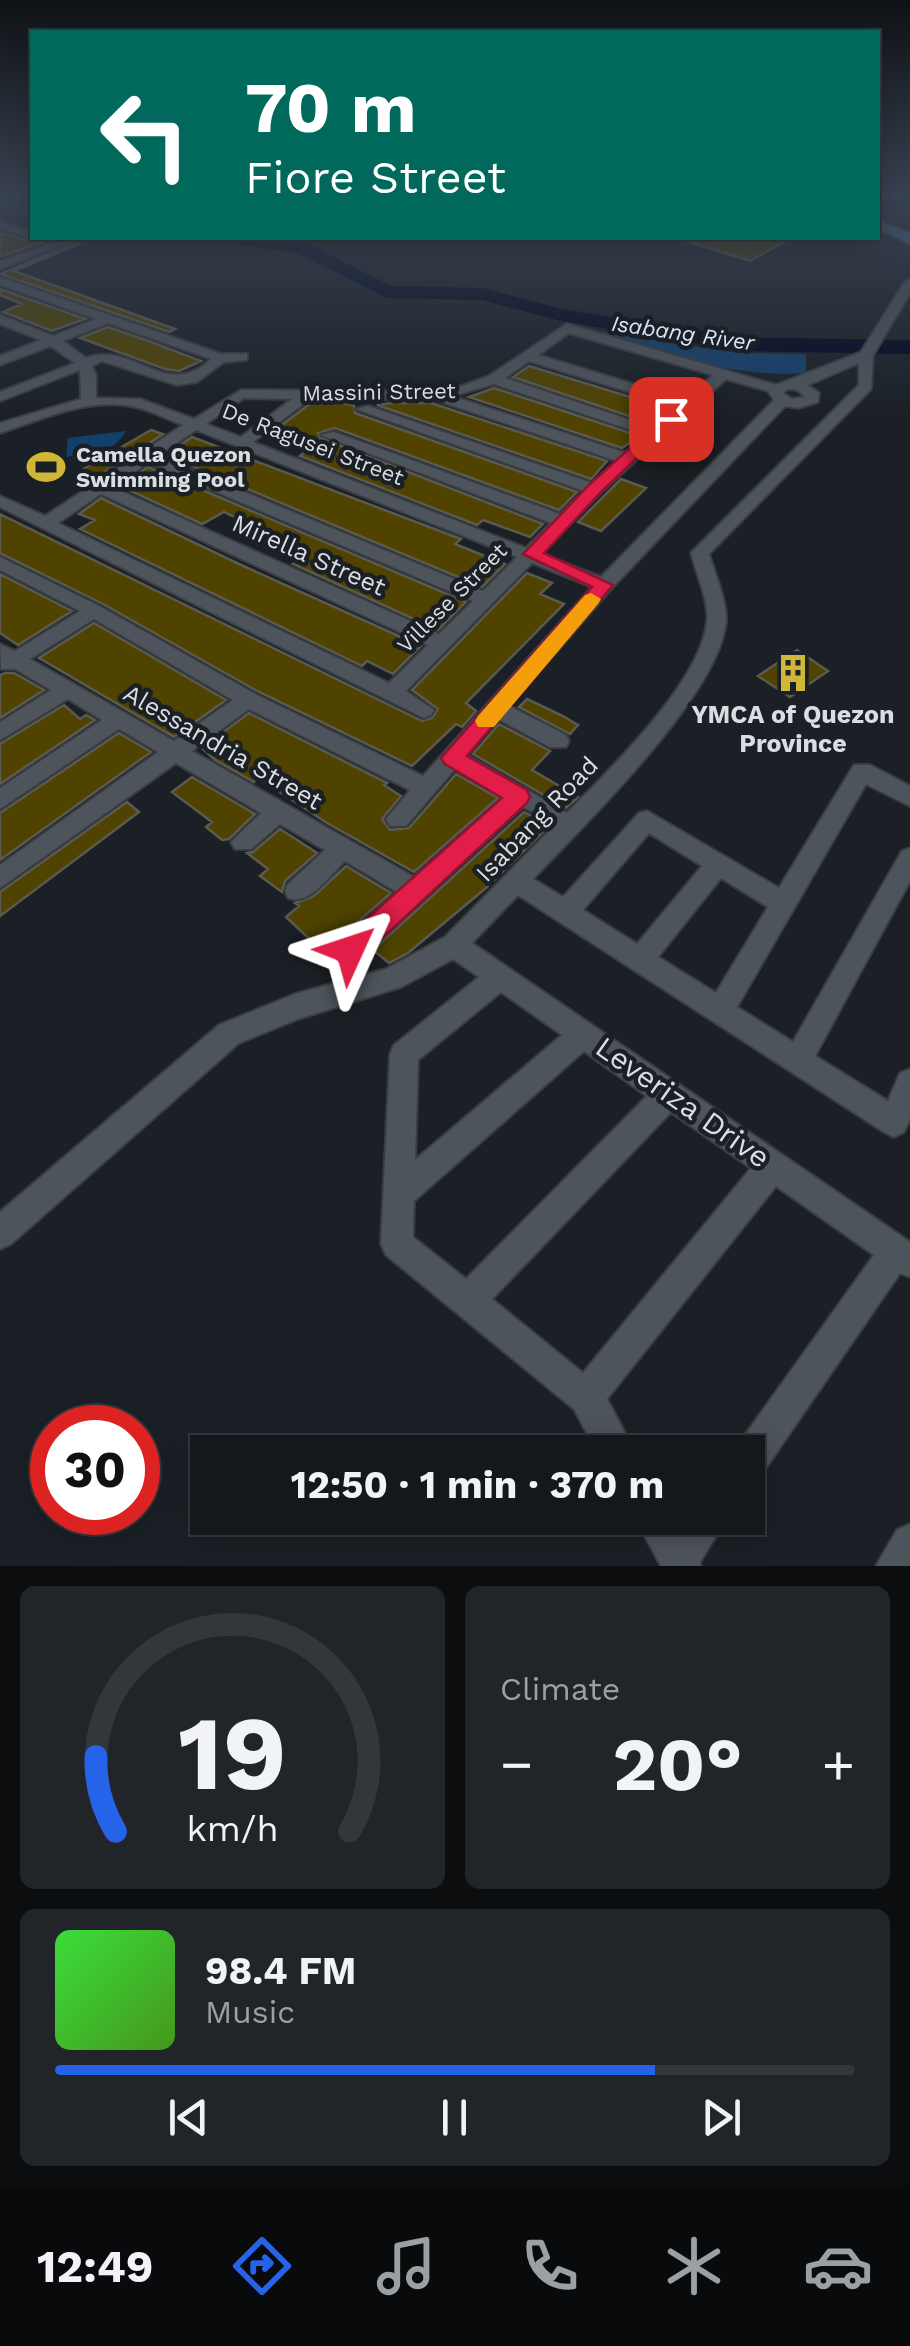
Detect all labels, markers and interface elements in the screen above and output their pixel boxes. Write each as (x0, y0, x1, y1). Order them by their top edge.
text: 70 m (245, 67, 417, 149)
icon: left (80, 70, 210, 200)
text: Fiore Street (245, 151, 506, 204)
water label: Isabang River (610, 311, 757, 356)
pin (629, 377, 714, 462)
street label: Massini Street (302, 378, 456, 406)
icon: arrive (644, 392, 699, 447)
street label: De Ragusei Street (219, 398, 407, 490)
place label: Camella Quezon Swimming Pool (76, 442, 251, 492)
sports icon: Camella Quezon Swimming Pool (25, 446, 67, 488)
street label: Mirella Street (228, 508, 391, 602)
street label: Villese Street (392, 538, 512, 658)
building icon: YMCA of Quezon Province (772, 652, 814, 694)
street label: Alessandria Street (119, 678, 328, 816)
place label: YMCA of Quezon Province (691, 700, 895, 758)
street label: Isabang Road (470, 750, 604, 888)
position arrow (298, 898, 402, 1002)
street label: Leveriza Drive (589, 1029, 777, 1175)
speed limit sign: 30 (30, 1405, 160, 1535)
text: 12:50 · 1 min · 370 m (291, 1463, 664, 1507)
text: Climate (500, 1670, 620, 1708)
text: 19 (178, 1692, 287, 1814)
text: 20° (612, 1720, 743, 1808)
text: − (500, 1732, 533, 1796)
text: + (822, 1732, 855, 1796)
text: km/h (186, 1808, 279, 1850)
text: 98.4 FM (205, 1949, 356, 1993)
text: Music (205, 1993, 295, 2031)
icon: previous (161, 2090, 216, 2145)
icon: pause (427, 2090, 482, 2145)
icon: next (694, 2090, 749, 2145)
icon: directions (227, 2231, 297, 2301)
icon: music (371, 2231, 441, 2301)
icon: phone (515, 2231, 585, 2301)
icon: climate (659, 2231, 729, 2301)
icon: car (803, 2231, 873, 2301)
text: 12:49 (37, 2240, 154, 2293)

